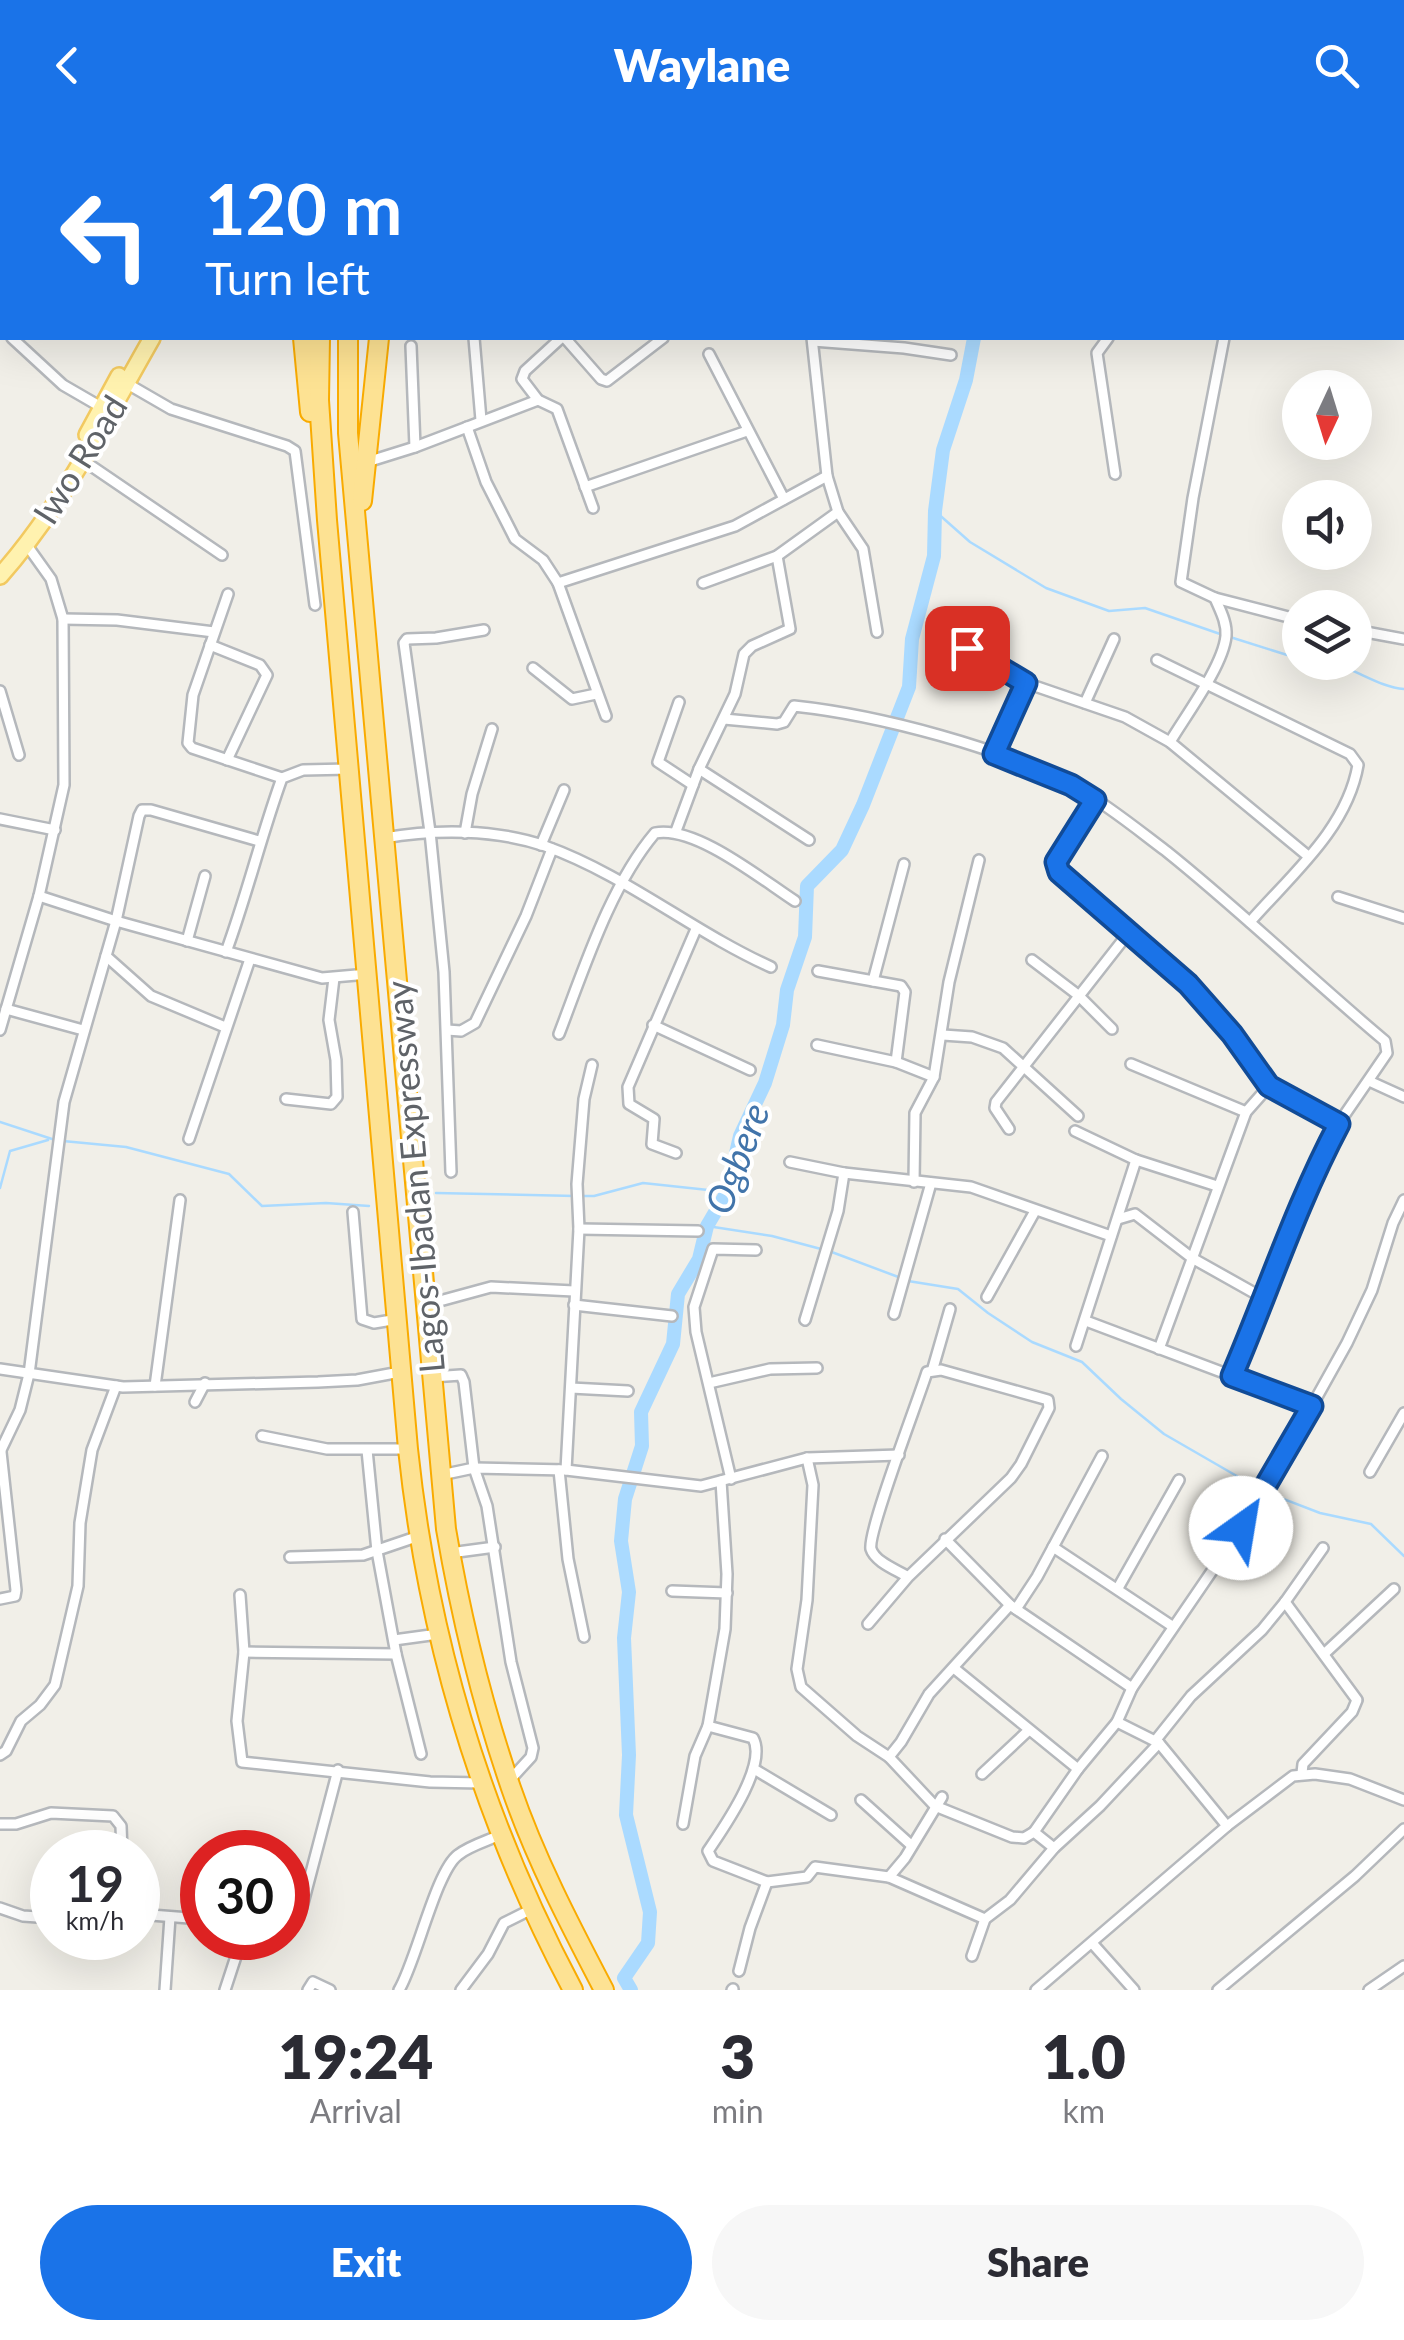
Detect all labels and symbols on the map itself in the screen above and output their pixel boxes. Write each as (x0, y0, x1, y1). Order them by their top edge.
north arrow (1282, 370, 1372, 460)
street label: Iwo Road (23, 387, 135, 531)
pin (925, 606, 1010, 691)
street label: Lagos-Ibadan Expressway (376, 979, 452, 1375)
water label: Ogbere (694, 1096, 778, 1220)
position arrow (1189, 1476, 1293, 1580)
speed limit sign: 30 (180, 1830, 310, 1960)

